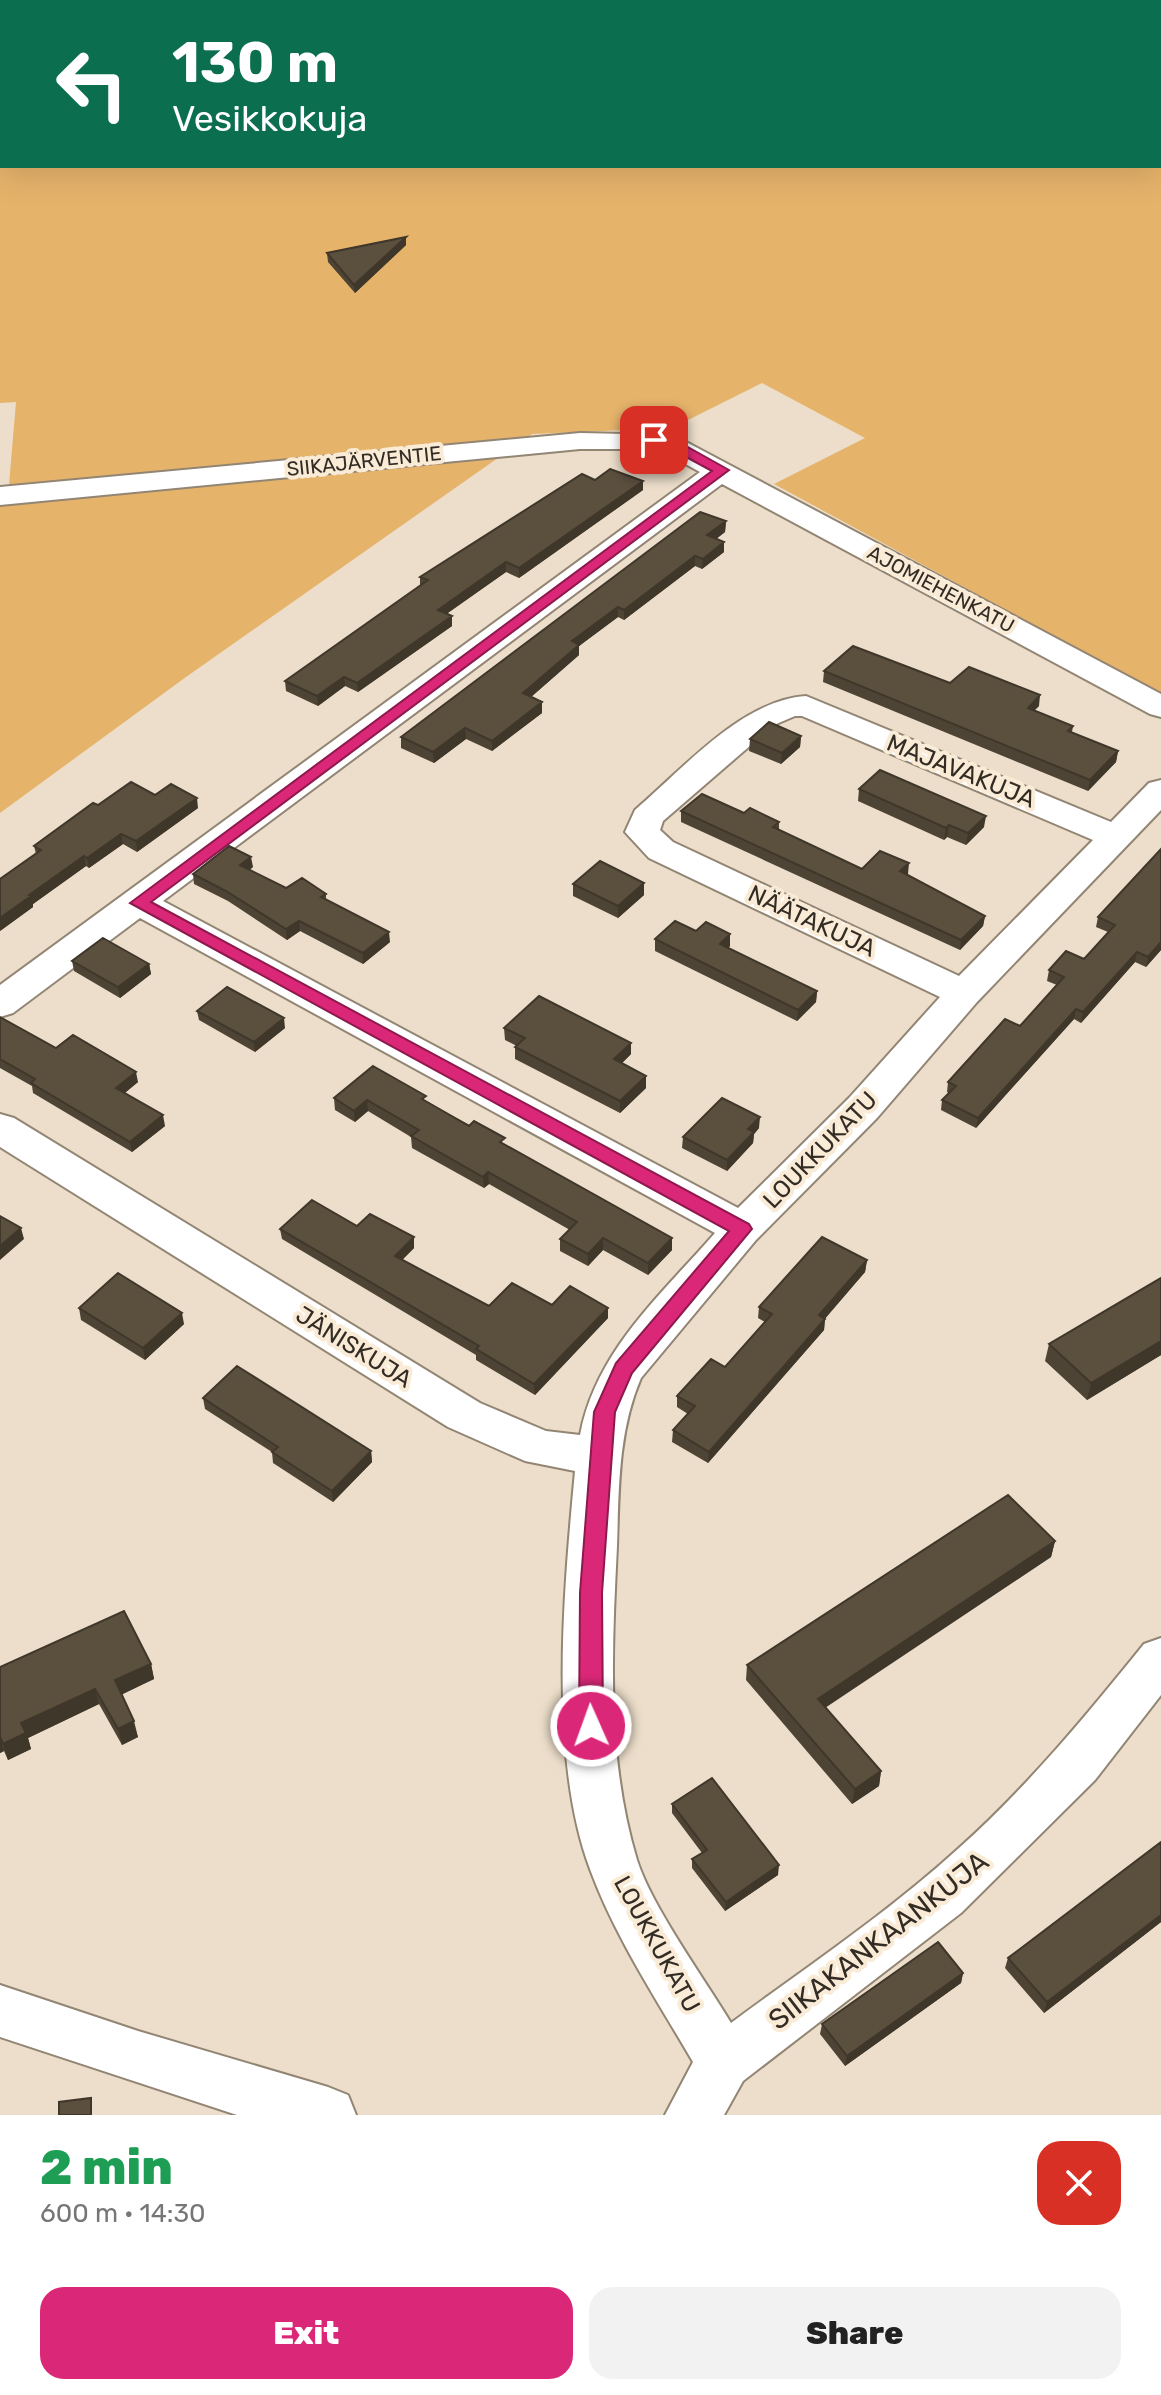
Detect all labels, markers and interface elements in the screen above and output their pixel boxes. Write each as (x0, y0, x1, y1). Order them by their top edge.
text: 130 m (172, 30, 338, 96)
icon: left (40, 32, 144, 136)
text: Vesikkokuja (172, 97, 367, 140)
pin (620, 406, 688, 474)
icon: arrive (632, 418, 676, 462)
street label: SIIKAJÄRVENTIE (285, 441, 443, 481)
street label: AJOMIEHENKATU (864, 540, 1018, 638)
street label: MAJAVAKUJA (883, 729, 1039, 813)
street label: NÄÄTAKUJA (744, 879, 880, 963)
street label: LOUKKUKATU (757, 1086, 883, 1214)
street label: JÄNISKUJA (291, 1300, 417, 1394)
position arrow (549, 1684, 633, 1768)
street label: SIIKAKANKAANKUJA (762, 1844, 995, 2036)
street label: LOUKKUKATU (608, 1871, 706, 2017)
text: 2 min (40, 2139, 173, 2196)
button: close (1037, 2141, 1121, 2225)
text: 600 m · 14:30 (40, 2198, 206, 2229)
button: Exit (40, 2287, 573, 2379)
button: Share (589, 2287, 1121, 2379)

